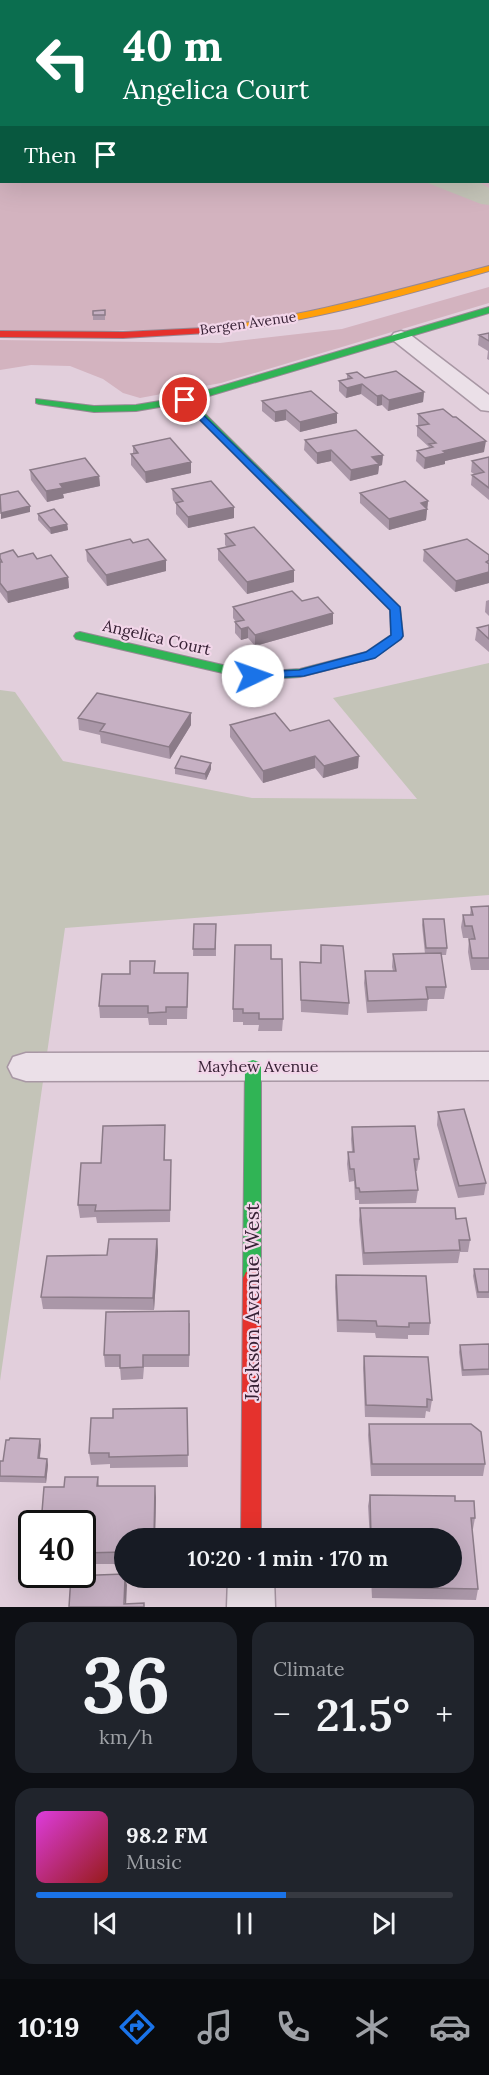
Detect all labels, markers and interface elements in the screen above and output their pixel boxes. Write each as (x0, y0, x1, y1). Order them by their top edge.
text: 40 m (123, 19, 222, 73)
icon: left (24, 24, 102, 102)
text: Angelica Court (123, 72, 309, 106)
icon: arrive (89, 138, 122, 171)
text: Then (24, 141, 77, 169)
street label: Bergen Avenue (199, 307, 298, 339)
pin (159, 374, 210, 425)
icon: arrive (168, 383, 201, 416)
street label: Angelica Court (100, 615, 214, 659)
position arrow (221, 644, 285, 708)
street label: Mayhew Avenue (198, 1056, 319, 1076)
street label: Jackson Avenue West (239, 1203, 264, 1402)
speed limit sign: 40 (18, 1510, 96, 1588)
text: 10:20 · 1 min · 170 m (188, 1544, 388, 1572)
text: 36 (82, 1635, 170, 1734)
text: Climate (273, 1656, 345, 1681)
text: 21.5° (316, 1686, 410, 1743)
text: − (273, 1693, 291, 1735)
text: + (436, 1693, 453, 1735)
text: km/h (99, 1724, 153, 1749)
text: 98.2 FM (126, 1821, 208, 1849)
text: Music (126, 1849, 182, 1874)
icon: previous (89, 1907, 122, 1940)
icon: pause (228, 1907, 261, 1940)
icon: next (367, 1907, 400, 1940)
icon: directions (116, 2006, 158, 2048)
icon: music (194, 2006, 236, 2048)
icon: phone (272, 2006, 314, 2048)
icon: climate (351, 2006, 393, 2048)
icon: car (429, 2006, 471, 2048)
text: 10:19 (18, 2010, 80, 2044)

